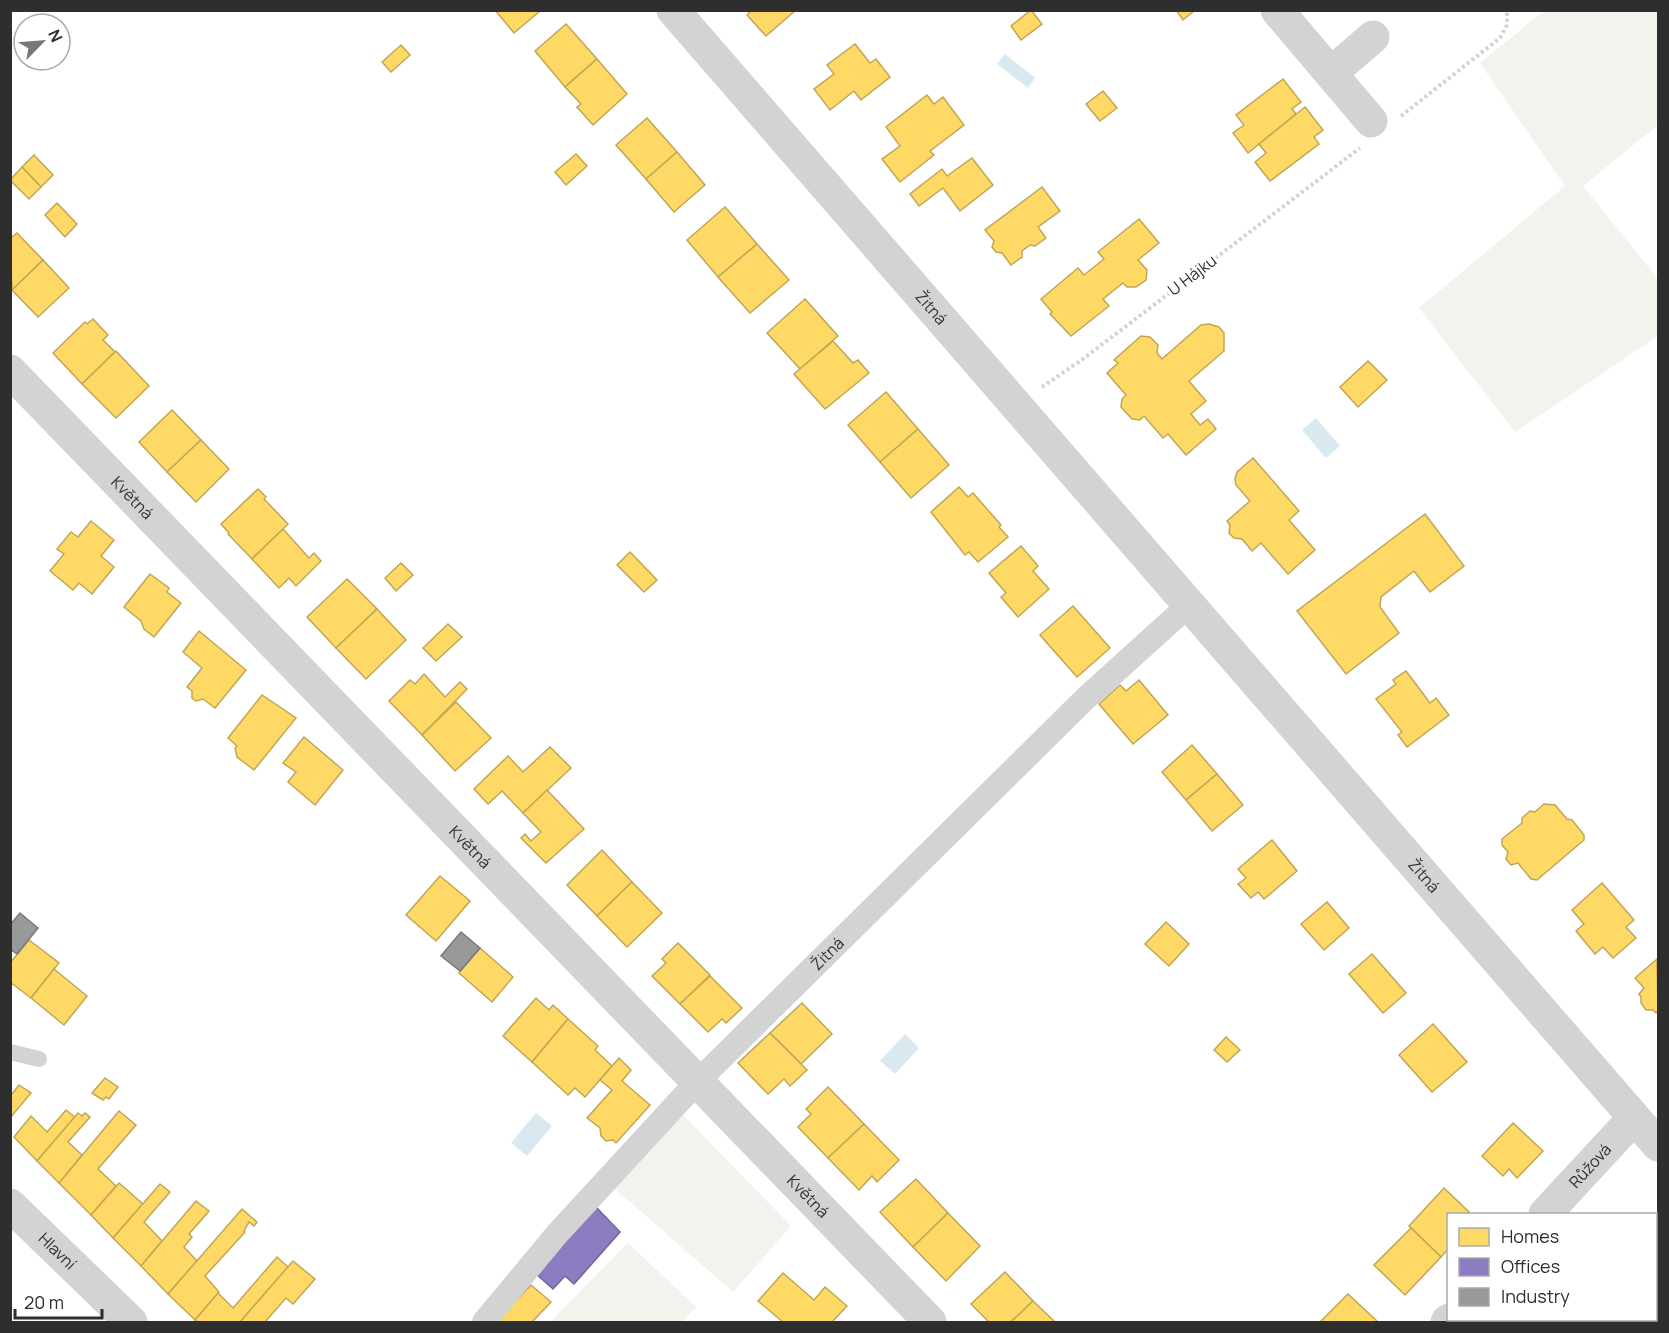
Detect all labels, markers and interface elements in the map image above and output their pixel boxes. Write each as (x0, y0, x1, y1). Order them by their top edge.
north arrow (12, 12, 72, 72)
text: N (43, 26, 68, 46)
street label: U Hájku (1163, 249, 1221, 301)
street label: Žitná (910, 286, 952, 329)
street label: Květná (106, 471, 158, 524)
street label: Květná (444, 821, 496, 873)
street label: Žitná (1403, 854, 1445, 897)
street label: Žitná (806, 932, 849, 975)
street label: Růžová (1564, 1139, 1616, 1193)
street label: Květná (782, 1170, 834, 1222)
legend (1447, 1213, 1657, 1321)
text: Homes (1501, 1224, 1559, 1248)
street label: Hlavní (34, 1227, 81, 1274)
text: Offices (1501, 1254, 1560, 1278)
scale bar (15, 1282, 102, 1320)
text: Industry (1501, 1284, 1570, 1308)
text: 20 m (24, 1290, 64, 1314)

